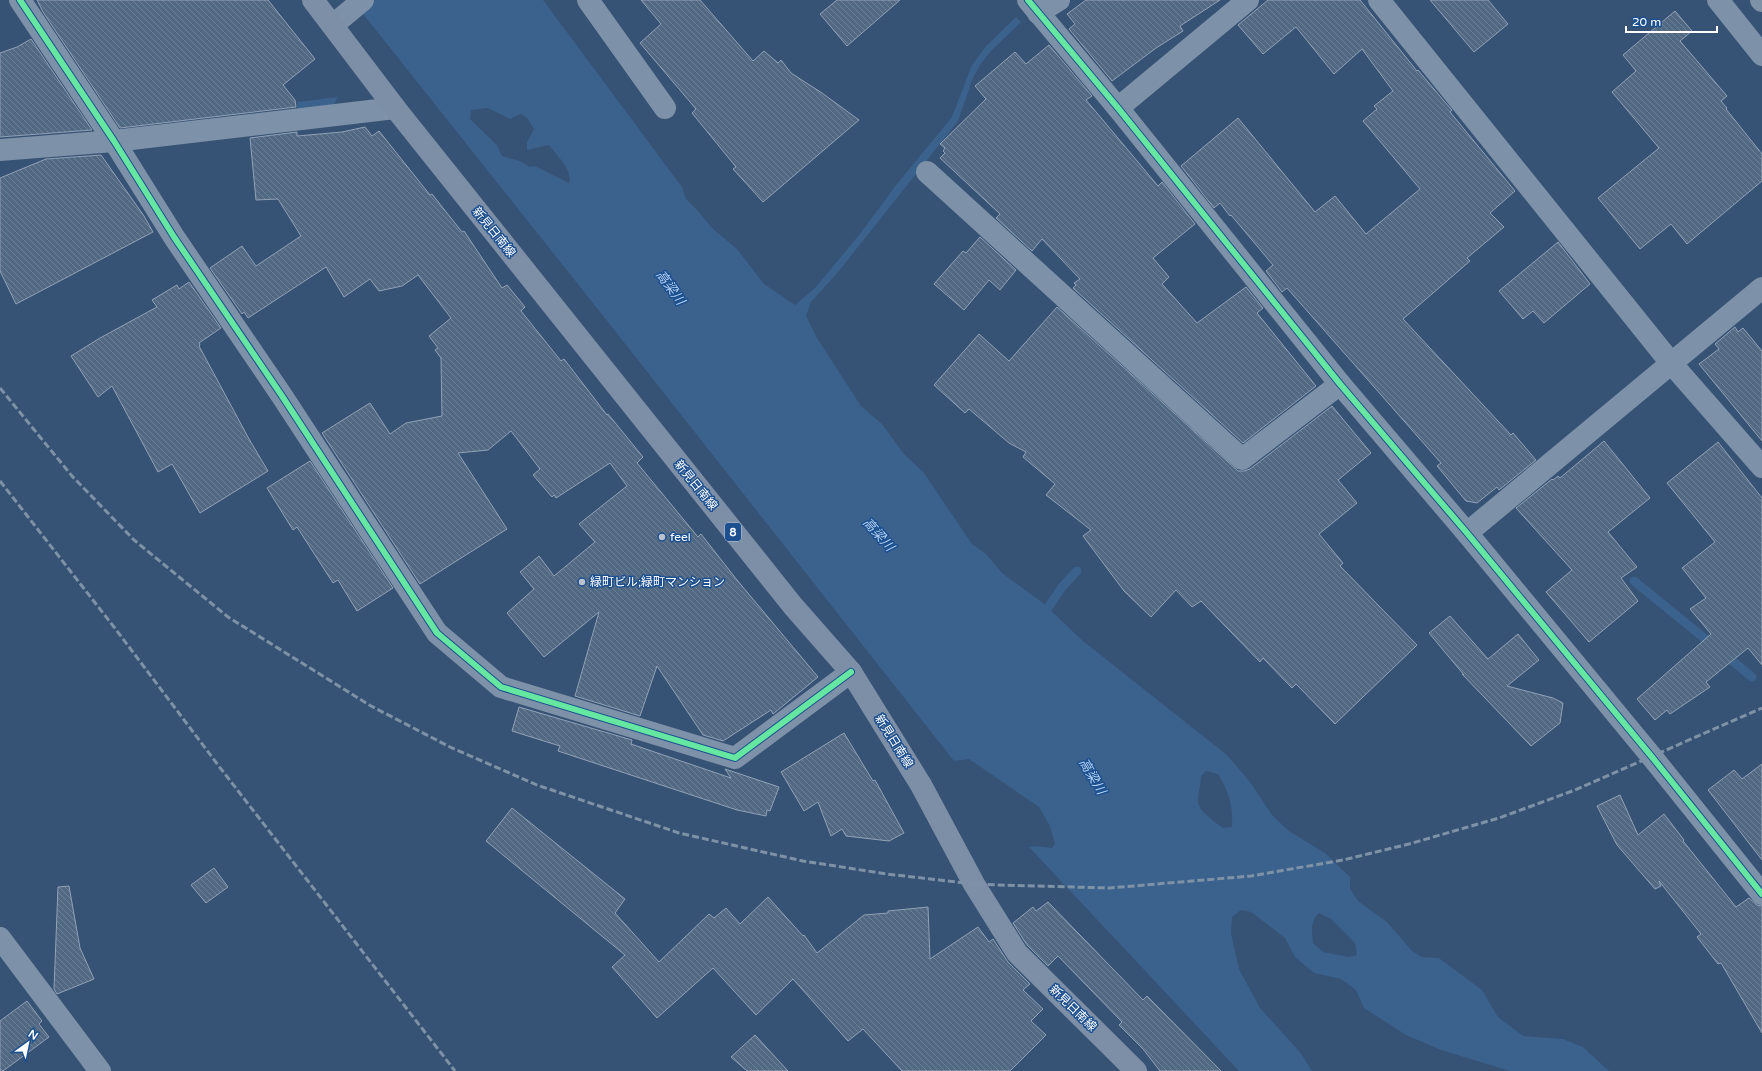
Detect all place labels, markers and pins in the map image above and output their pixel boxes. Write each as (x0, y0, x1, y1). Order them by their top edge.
place label: feel (670, 530, 691, 544)
marker: feel (657, 532, 667, 542)
place label: 緑町ビル;緑町マンション (590, 575, 725, 589)
marker: 緑町ビル;緑町マンション (577, 577, 587, 587)

